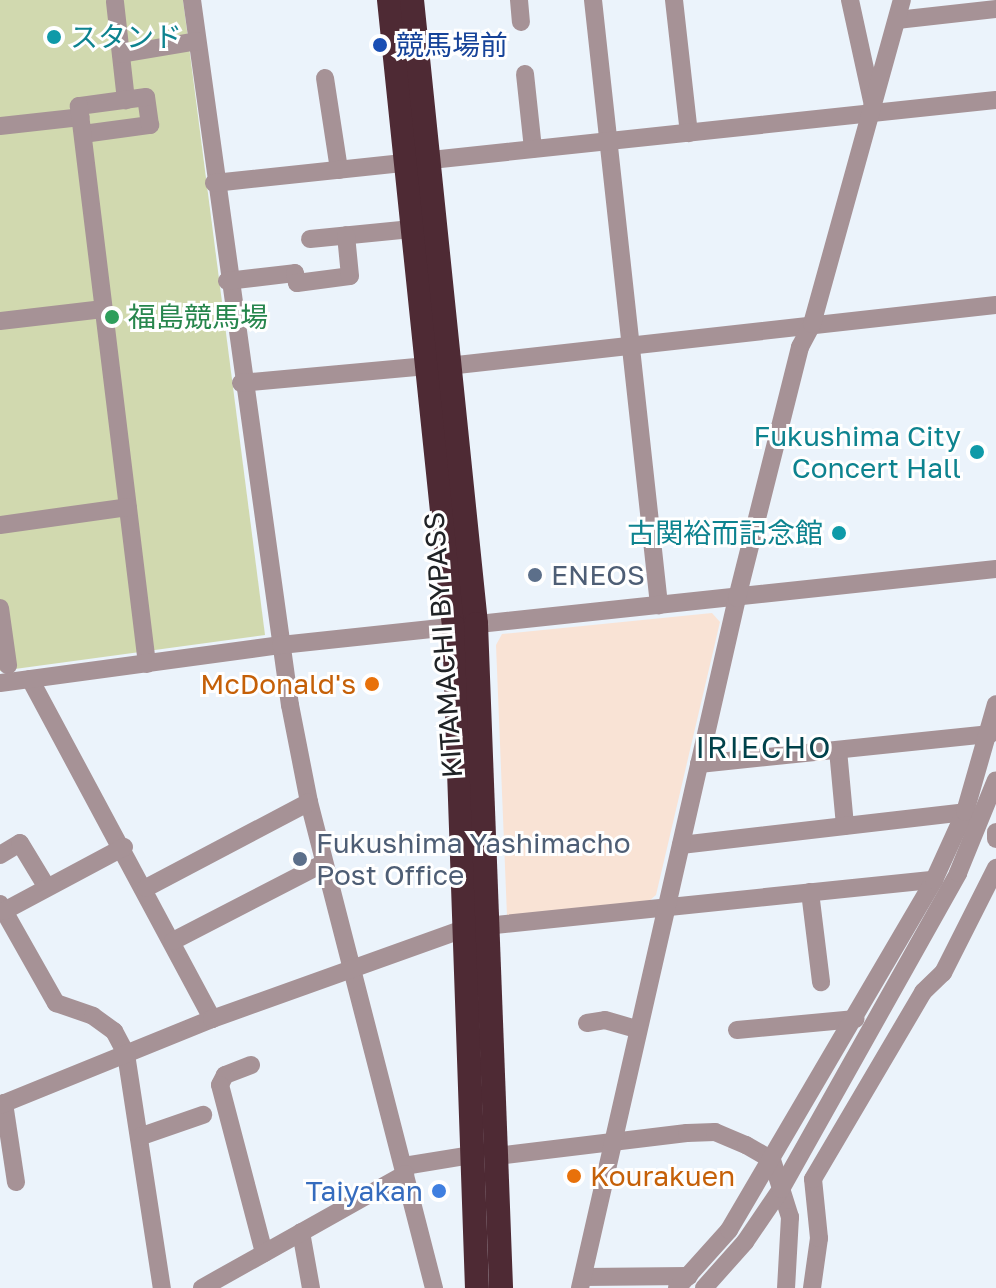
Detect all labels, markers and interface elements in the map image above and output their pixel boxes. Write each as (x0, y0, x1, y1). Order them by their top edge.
place label: スタンド (70, 20, 182, 54)
marker: スタンド (45, 28, 63, 46)
place label: 競馬場前 (396, 28, 508, 62)
marker: 競馬場前 (371, 36, 389, 54)
place label: 福島競馬場 (128, 300, 268, 334)
marker: 福島競馬場 (103, 308, 121, 326)
place label: Fukushima City Concert Hall (753, 419, 961, 485)
marker: Fukushima City Concert Hall (968, 443, 986, 461)
street label: KITAMACHI BYPASS (417, 511, 469, 779)
place label: 古関裕而記念館 (627, 516, 823, 550)
marker: 古関裕而記念館 (830, 524, 848, 542)
place label: ENEOS (551, 558, 645, 592)
marker: ENEOS (526, 566, 544, 584)
place label: McDonald's (200, 667, 356, 701)
marker: McDonald's (363, 675, 381, 693)
district label: IRIECHO (696, 729, 832, 765)
place label: Fukushima Yashimacho Post Office (316, 826, 630, 892)
marker: Fukushima Yashimacho Post Office (291, 850, 309, 868)
place label: Kourakuen (590, 1159, 735, 1193)
marker: Kourakuen (565, 1167, 583, 1185)
place label: Taiyakan (306, 1174, 423, 1208)
marker: Taiyakan (430, 1182, 448, 1200)

